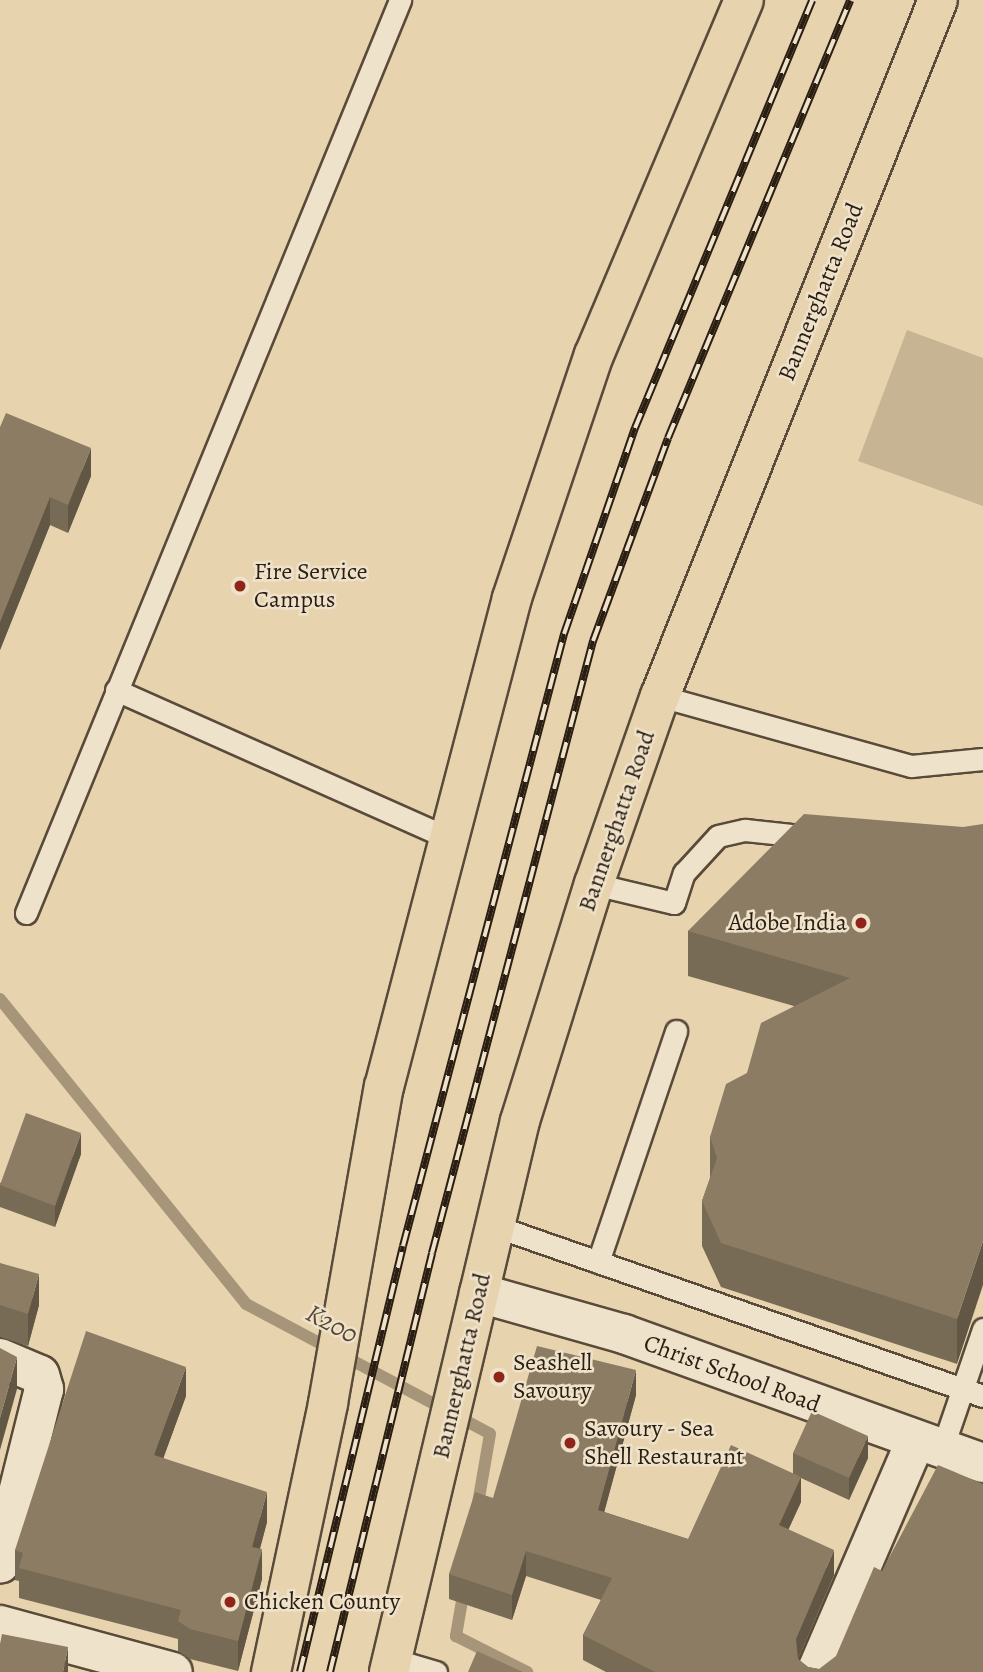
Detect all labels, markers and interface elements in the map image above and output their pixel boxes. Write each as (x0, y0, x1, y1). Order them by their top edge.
street label: Bannerghatta Road (772, 199, 870, 385)
place label: Fire Service Campus (254, 558, 368, 614)
marker: Fire Service Campus (232, 578, 248, 594)
street label: Bannerghatta Road (573, 727, 661, 915)
place label: Adobe India (728, 909, 847, 937)
marker: Adobe India (853, 915, 869, 931)
street label: Bannerghatta Road (427, 1270, 497, 1462)
water label: K200 (301, 1298, 363, 1350)
street label: Christ School Road (640, 1329, 824, 1419)
place label: Seashell Savoury (513, 1349, 592, 1405)
marker: Seashell Savoury (491, 1369, 507, 1385)
place label: Savoury - Sea Shell Restaurant (584, 1415, 744, 1471)
marker: Savoury - Sea Shell Restaurant (562, 1435, 578, 1451)
place label: Chicken County (244, 1588, 400, 1616)
marker: Chicken County (222, 1594, 238, 1610)

